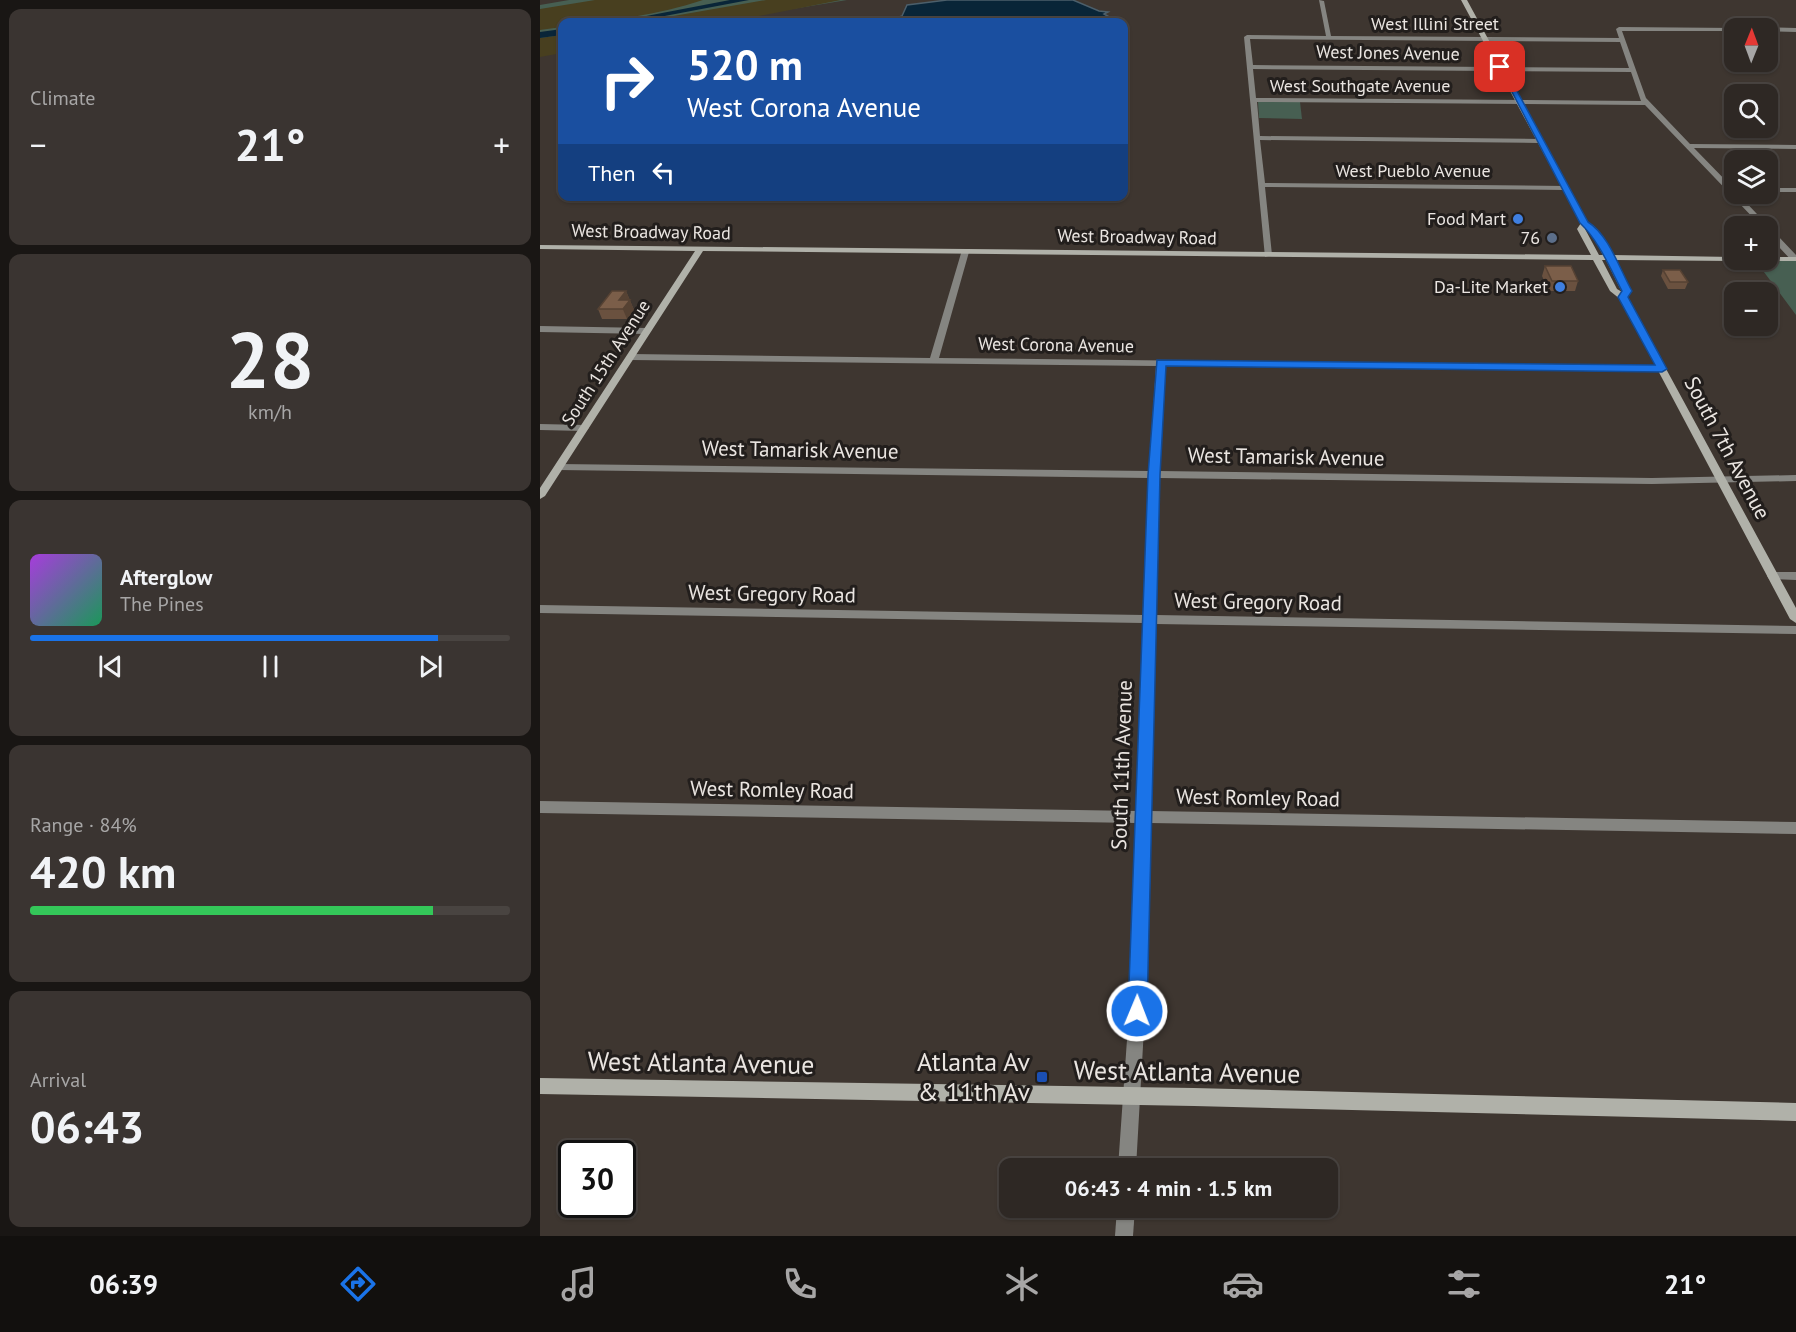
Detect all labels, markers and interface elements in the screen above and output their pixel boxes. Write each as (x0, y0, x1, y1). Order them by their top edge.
street label: West Illini Street (1371, 12, 1499, 35)
north arrow (1724, 18, 1778, 72)
map controls (1724, 18, 1778, 336)
text: 520 m (687, 37, 803, 92)
street label: West Jones Avenue (1316, 40, 1460, 65)
pin (1474, 41, 1525, 92)
icon: right (588, 42, 666, 120)
icon: arrive (1483, 50, 1516, 83)
street label: West Southgate Avenue (1270, 74, 1450, 97)
button: search (1724, 84, 1778, 138)
text: Climate (30, 85, 96, 111)
text: West Corona Avenue (687, 90, 921, 124)
text: 21° (235, 115, 305, 173)
text: − (30, 123, 47, 166)
text: + (493, 123, 510, 166)
button: layers (1724, 150, 1778, 204)
icon: left (647, 156, 680, 189)
text: Then (588, 159, 635, 187)
street label: West Pueblo Avenue (1335, 159, 1491, 182)
place label: Food Mart (1427, 207, 1506, 230)
marker: Food Mart (1511, 212, 1525, 226)
button: + (1724, 216, 1778, 270)
street label: West Broadway Road (571, 219, 731, 244)
street label: West Broadway Road (1057, 224, 1217, 249)
place label: 76 (1520, 226, 1540, 249)
marker: 76 (1545, 231, 1559, 245)
place label: Da-Lite Market (1434, 275, 1548, 298)
marker: Da-Lite Market (1553, 280, 1567, 294)
button: − (1724, 282, 1778, 336)
street label: South 15th Avenue (556, 295, 655, 430)
text: 28 (226, 309, 314, 410)
street label: West Corona Avenue (978, 332, 1134, 357)
street label: South 7th Avenue (1678, 372, 1776, 524)
text: km/h (248, 399, 292, 425)
street label: West Tamarisk Avenue (701, 434, 899, 465)
street label: West Tamarisk Avenue (1187, 441, 1385, 472)
text: Afterglow (120, 563, 212, 591)
street label: West Gregory Road (688, 579, 856, 608)
street label: West Gregory Road (1174, 587, 1342, 616)
text: The Pines (120, 591, 204, 617)
icon: previous (94, 650, 127, 683)
icon: pause (254, 650, 287, 683)
icon: next (414, 650, 447, 683)
street label: South 11th Avenue (1105, 680, 1138, 850)
street label: West Romley Road (690, 775, 854, 804)
street label: West Romley Road (1176, 783, 1340, 812)
text: Range · 84% (30, 812, 137, 838)
text: 420 km (30, 842, 176, 900)
position arrow (1105, 979, 1169, 1043)
street label: West Atlanta Avenue (587, 1044, 815, 1081)
place label: Atlanta Av & 11th Av (917, 1045, 1030, 1108)
street label: West Atlanta Avenue (1073, 1053, 1301, 1090)
text: Arrival (30, 1067, 86, 1093)
marker: Atlanta Av & 11th Av (1035, 1070, 1049, 1084)
text: 06:43 (30, 1097, 144, 1155)
speed limit sign: 30 (558, 1140, 636, 1218)
text: 06:43 · 4 min · 1.5 km (1065, 1174, 1272, 1202)
icon: directions (337, 1263, 379, 1305)
icon: music (558, 1263, 600, 1305)
icon: phone (779, 1263, 821, 1305)
icon: climate (1001, 1263, 1043, 1305)
icon: car (1222, 1263, 1264, 1305)
icon: filters (1443, 1263, 1485, 1305)
text: 06:39 (90, 1267, 158, 1301)
text: 21° (1664, 1267, 1706, 1301)

